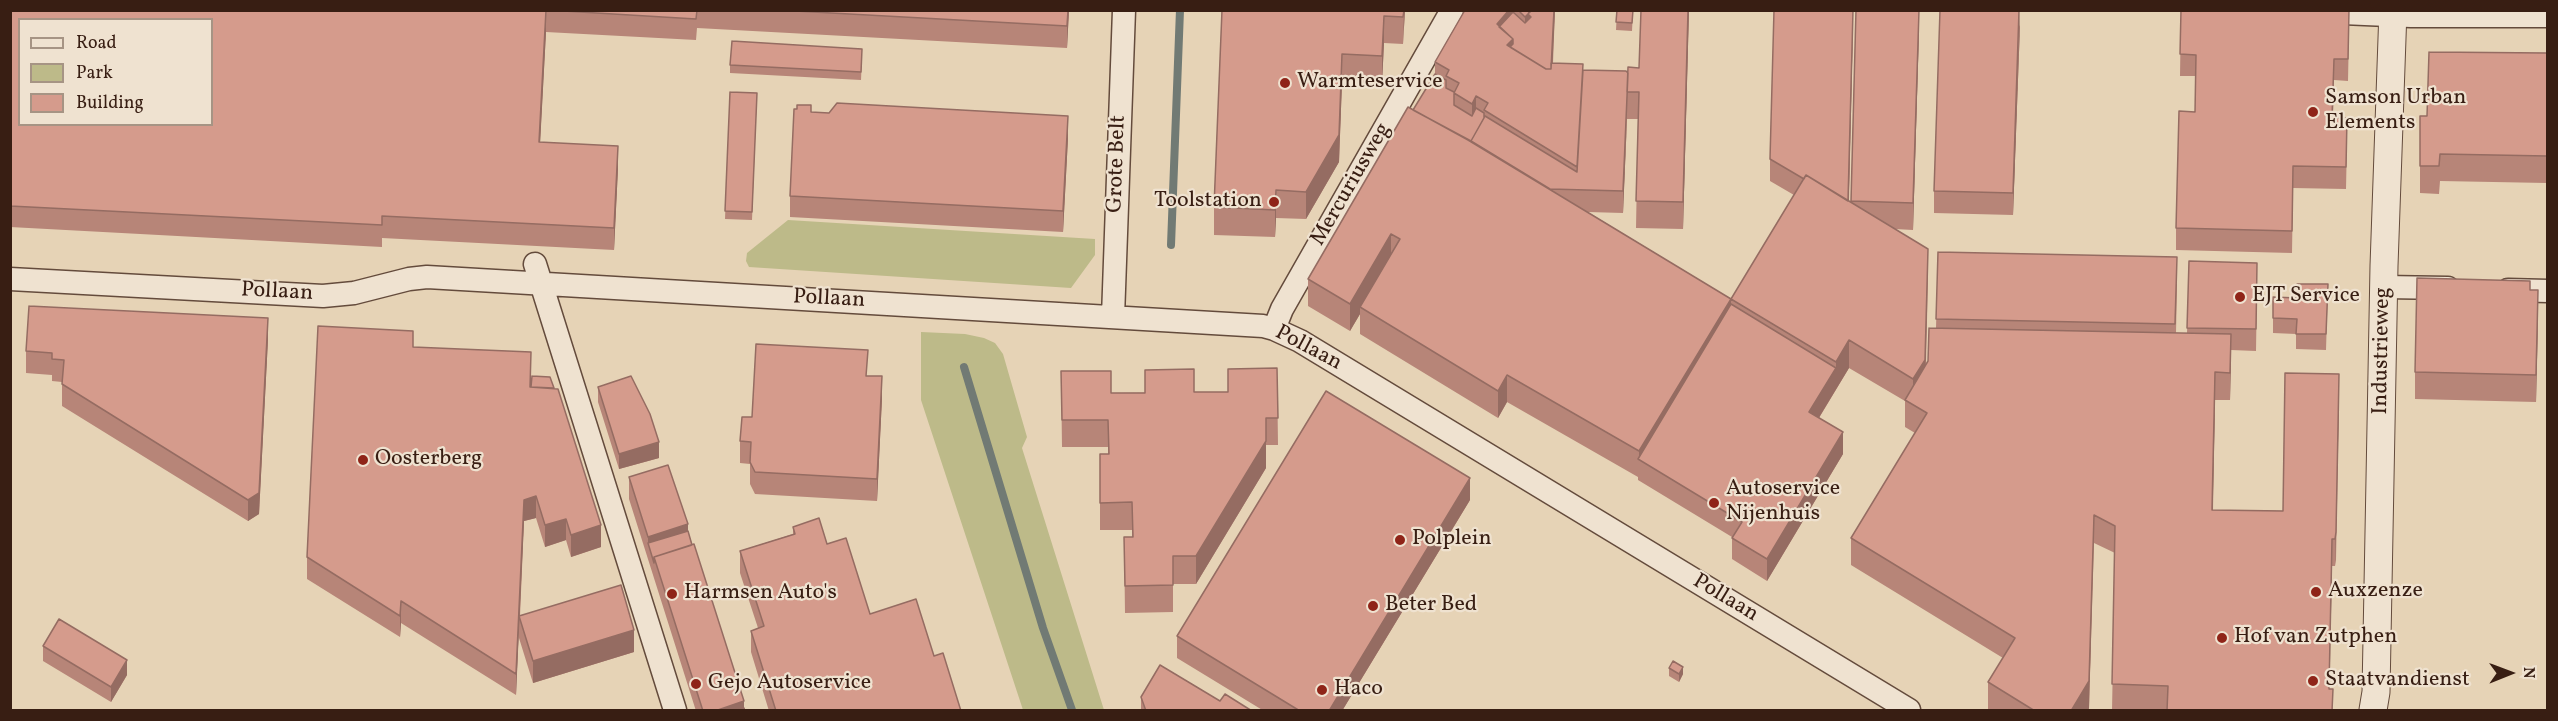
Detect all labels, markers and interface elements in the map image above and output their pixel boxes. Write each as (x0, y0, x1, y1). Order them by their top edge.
legend (18, 18, 213, 126)
text: Road (76, 31, 117, 56)
text: Park (76, 61, 113, 86)
place label: Warmteservice (1297, 70, 1443, 96)
marker: Warmteservice (1278, 76, 1292, 90)
place label: Samson Urban Elements (2325, 86, 2466, 138)
text: Building (76, 91, 144, 116)
marker: Samson Urban Elements (2306, 105, 2320, 119)
street label: Grote Belt (1103, 115, 1133, 213)
street label: Mercuriusweg (1306, 119, 1398, 251)
place label: Toolstation (1154, 189, 1262, 215)
marker: Toolstation (1267, 195, 1281, 209)
street label: Pollaan (240, 278, 314, 308)
place label: EJT Service (2252, 284, 2360, 310)
street label: Pollaan (792, 285, 866, 315)
street label: Industrieweg (2369, 287, 2397, 415)
marker: EJT Service (2233, 290, 2247, 304)
street label: Pollaan (1270, 320, 1346, 378)
place label: Oosterberg (375, 447, 482, 473)
marker: Oosterberg (356, 453, 370, 467)
place label: Autoservice Nijenhuis (1726, 477, 1840, 528)
marker: Autoservice Nijenhuis (1707, 496, 1721, 510)
place label: Polplein (1412, 527, 1492, 553)
marker: Polplein (1393, 533, 1407, 547)
street label: Pollaan (1687, 569, 1763, 629)
place label: Auxzenze (2328, 579, 2423, 605)
place label: Harmsen Auto's (684, 581, 837, 607)
marker: Auxzenze (2309, 585, 2323, 599)
marker: Harmsen Auto's (665, 587, 679, 601)
place label: Beter Bed (1385, 593, 1477, 619)
marker: Beter Bed (1366, 599, 1380, 613)
place label: Hof van Zutphen (2234, 625, 2397, 651)
marker: Hof van Zutphen (2215, 631, 2229, 645)
north arrow (2480, 643, 2540, 703)
text: N (2517, 667, 2539, 679)
place label: Staatvandienst (2325, 668, 2470, 694)
place label: Gejo Autoservice (708, 671, 871, 697)
marker: Staatvandienst (2306, 674, 2320, 688)
marker: Gejo Autoservice (689, 677, 703, 691)
place label: Haco (1334, 677, 1383, 703)
marker: Haco (1315, 683, 1329, 697)

